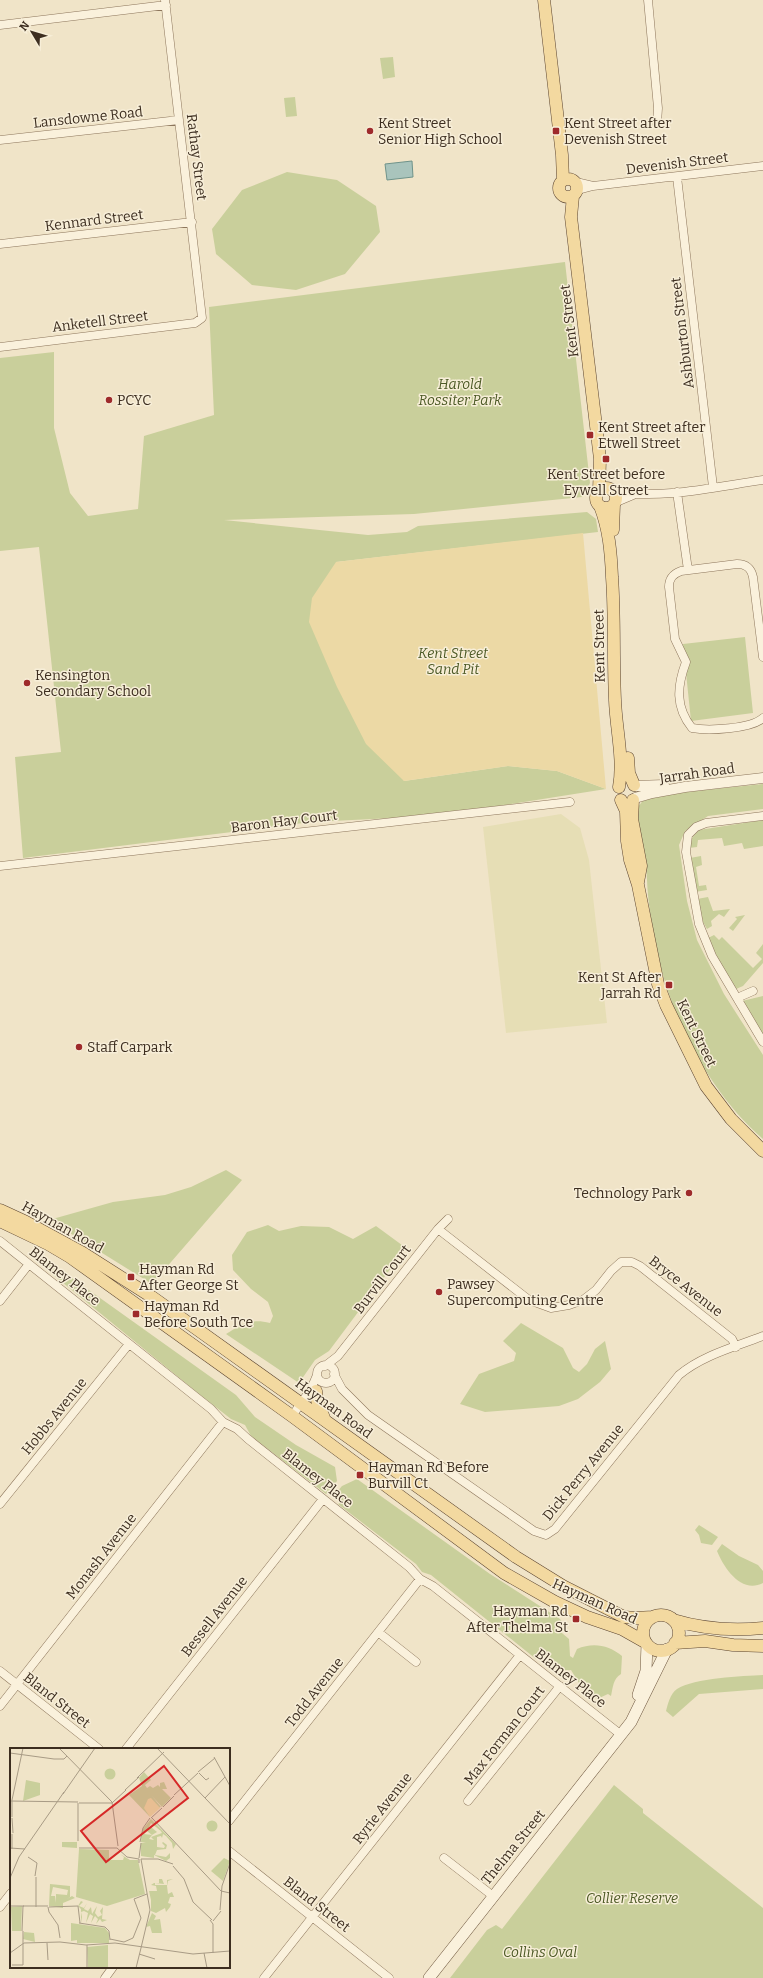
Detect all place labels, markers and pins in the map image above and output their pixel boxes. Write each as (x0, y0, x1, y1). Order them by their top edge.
place label: Kent Street Senior High School (378, 115, 502, 148)
place label: Kent Street after Devenish Street (564, 115, 671, 148)
marker: Kent Street Senior High School (365, 126, 375, 136)
marker: Kent Street after Devenish Street (551, 126, 561, 136)
place label: PCYC (117, 392, 151, 409)
marker: PCYC (104, 395, 114, 405)
place label: Kent Street after Etwell Street (598, 419, 705, 452)
marker: Kent Street after Etwell Street (585, 430, 595, 440)
marker: Kent Street before Eywell Street (601, 454, 611, 464)
place label: Kent Street before Eywell Street (547, 466, 665, 499)
place label: Kensington Secondary School (35, 667, 151, 700)
marker: Kensington Secondary School (22, 678, 32, 688)
place label: Kent St After Jarrah Rd (578, 969, 661, 1002)
marker: Kent St After Jarrah Rd (664, 980, 674, 990)
place label: Staff Carpark (87, 1039, 172, 1056)
marker: Staff Carpark (74, 1042, 84, 1052)
place label: Technology Park (574, 1185, 681, 1202)
marker: Technology Park (684, 1188, 694, 1198)
place label: Hayman Rd After George St (139, 1261, 238, 1294)
marker: Hayman Rd After George St (126, 1272, 136, 1282)
place label: Pawsey Supercomputing Centre (447, 1276, 604, 1309)
marker: Pawsey Supercomputing Centre (434, 1287, 444, 1297)
place label: Hayman Rd Before South Tce (144, 1298, 253, 1331)
marker: Hayman Rd Before South Tce (131, 1309, 141, 1319)
place label: Hayman Rd Before Burvill Ct (368, 1459, 489, 1492)
marker: Hayman Rd Before Burvill Ct (355, 1470, 365, 1480)
place label: Hayman Rd After Thelma St (466, 1603, 568, 1636)
marker: Hayman Rd After Thelma St (571, 1614, 581, 1624)

